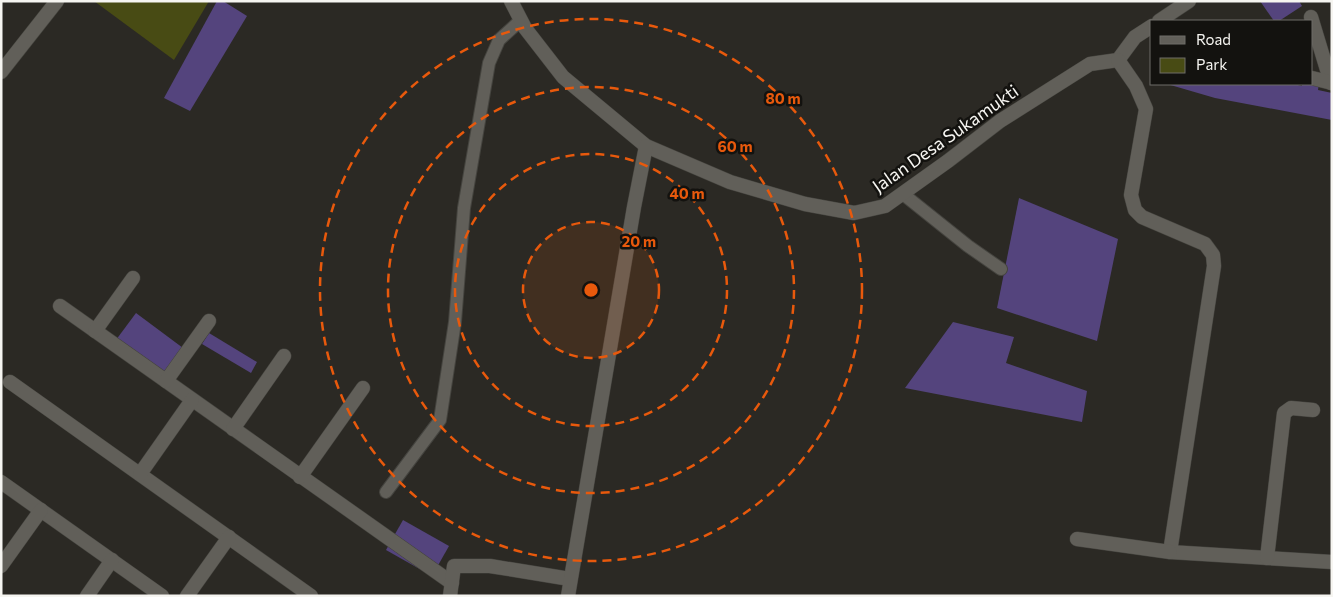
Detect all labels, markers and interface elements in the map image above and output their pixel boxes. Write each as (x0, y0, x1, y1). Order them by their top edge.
legend (1150, 20, 1313, 85)
text: Road (1196, 30, 1231, 48)
text: Park (1196, 55, 1227, 73)
street label: Jalan Desa Sukamukti (868, 79, 1022, 197)
text: 80 m (765, 89, 801, 107)
text: 60 m (717, 137, 753, 155)
text: 40 m (669, 184, 705, 202)
text: 20 m (622, 232, 656, 250)
centre of rings (582, 281, 600, 299)

